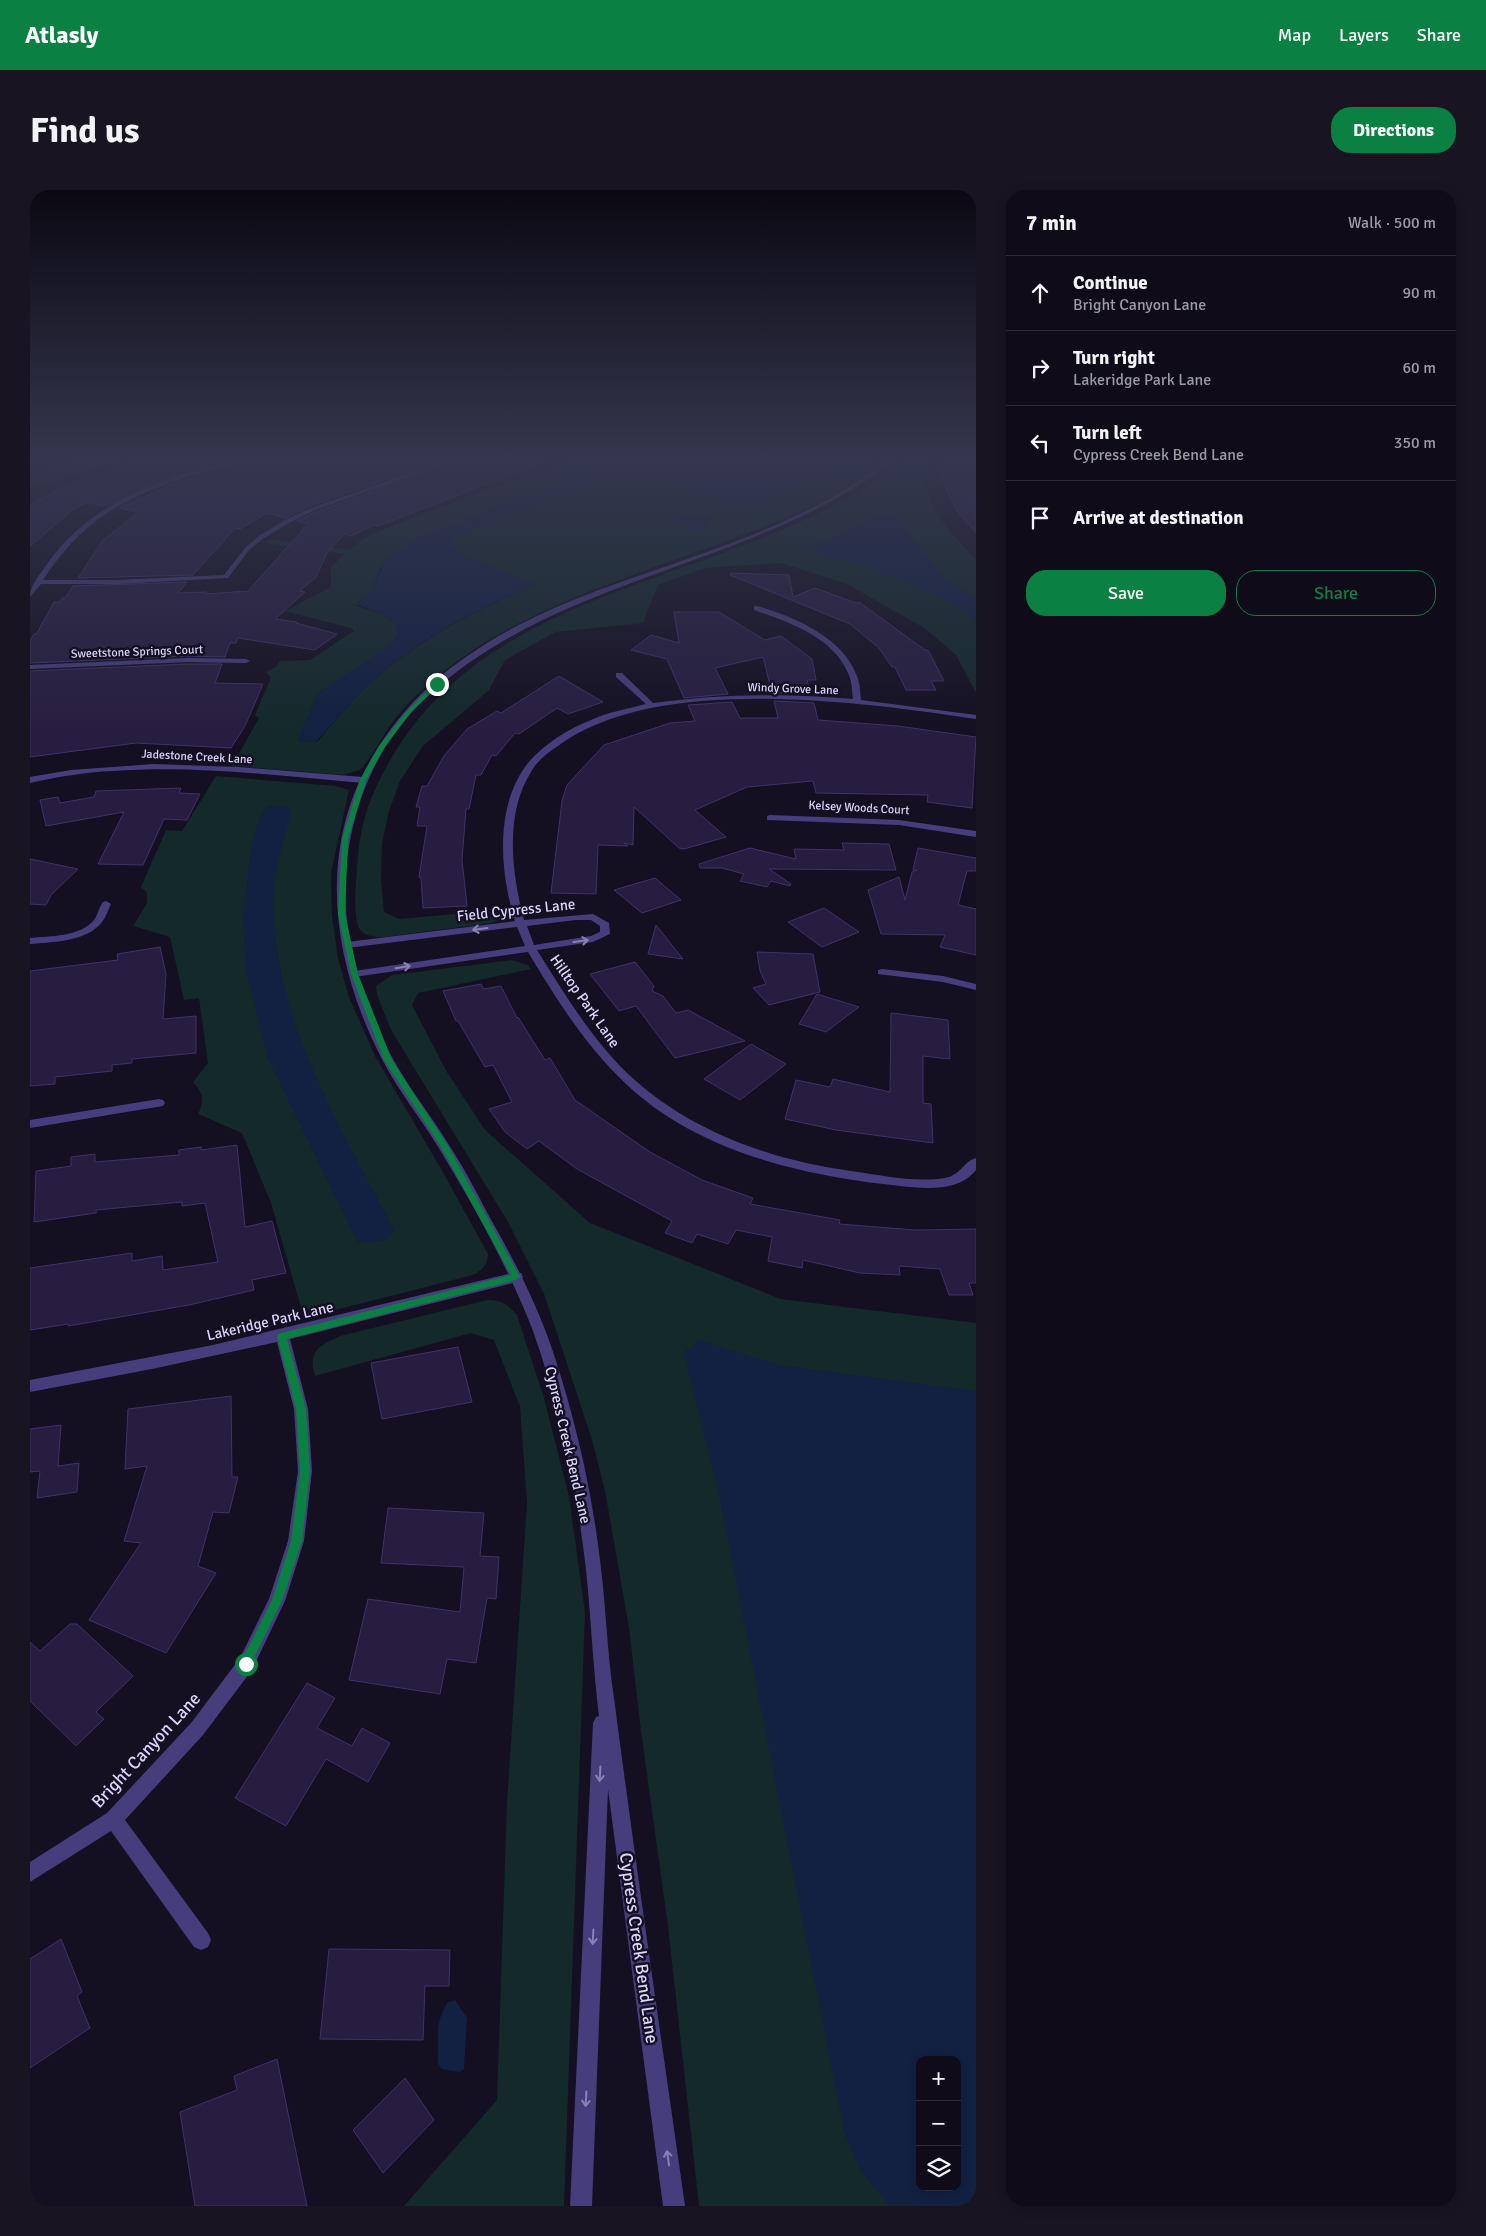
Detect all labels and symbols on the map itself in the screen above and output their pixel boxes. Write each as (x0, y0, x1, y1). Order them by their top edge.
street label: Sweetstone Springs Court (71, 642, 203, 662)
route end (426, 673, 449, 696)
street label: Windy Grove Lane (747, 680, 839, 698)
street label: Jadestone Creek Lane (141, 747, 253, 767)
street label: Kelsey Woods Court (808, 798, 910, 818)
street label: Field Cypress Lane (456, 895, 576, 925)
one-way arrow (472, 924, 488, 934)
one-way arrow (572, 935, 588, 945)
street label: Hilltop Park Lane (546, 951, 624, 1051)
one-way arrow (394, 962, 410, 972)
street label: Lakeridge Park Lane (205, 1298, 335, 1344)
street label: Cypress Creek Bend Lane (541, 1365, 595, 1525)
route start (235, 1653, 258, 1676)
street label: Bright Canyon Lane (87, 1688, 205, 1812)
one-way arrow (596, 1766, 605, 1782)
street label: Cypress Creek Bend Lane (615, 1851, 663, 2045)
one-way arrow (588, 1929, 597, 1945)
one-way arrow (581, 2091, 590, 2107)
one-way arrow (663, 2150, 673, 2166)

